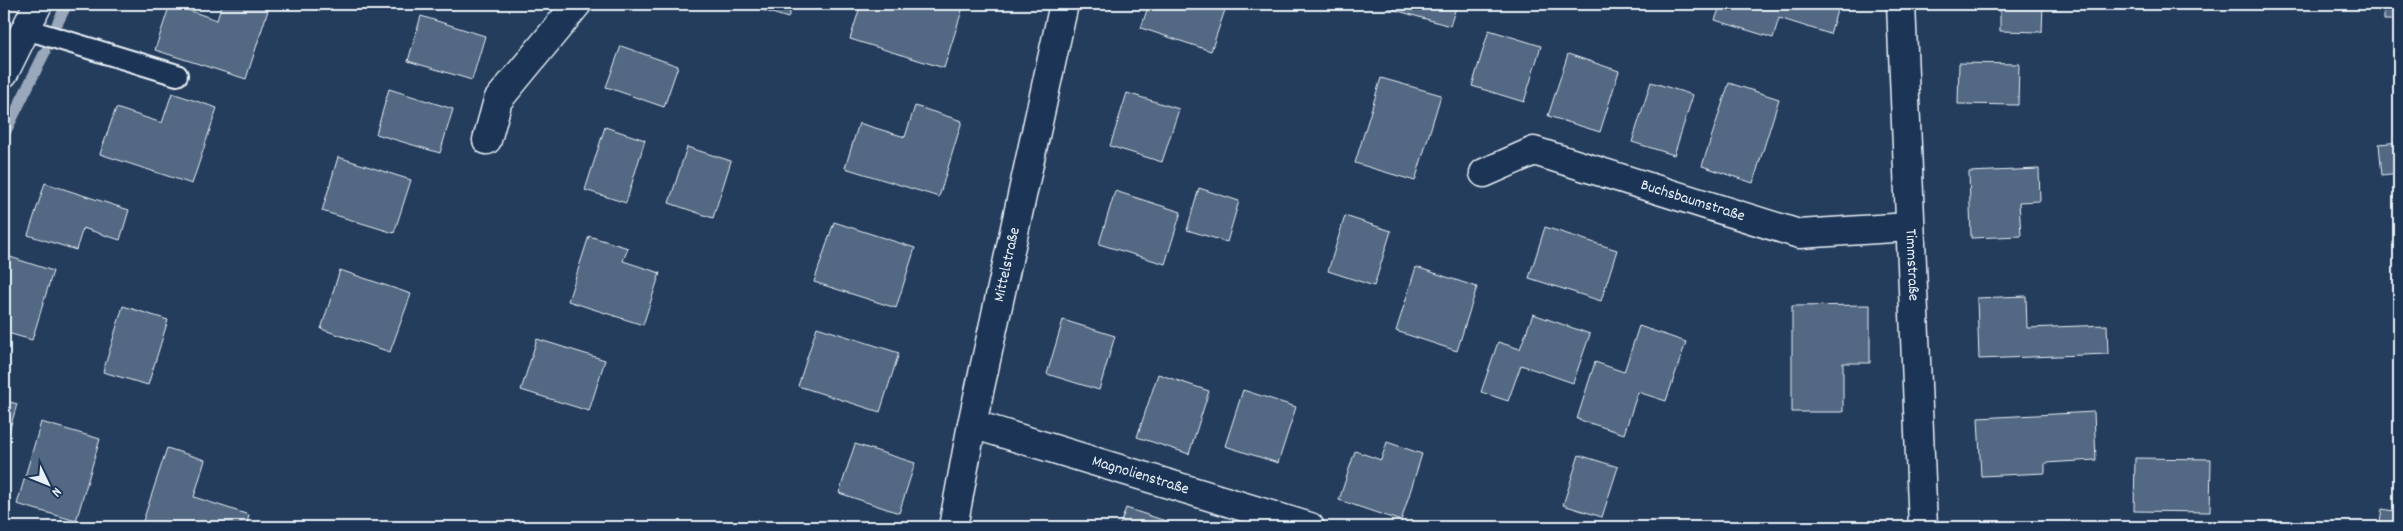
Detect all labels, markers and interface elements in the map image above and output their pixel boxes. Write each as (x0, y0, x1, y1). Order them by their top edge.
street label: Buchsbaumstraße (1638, 174, 1748, 228)
street label: Mittelstraße (988, 225, 1026, 304)
street label: Timmstraße (1899, 228, 1925, 301)
street label: Magnolienstraße (1089, 450, 1192, 501)
north arrow (22, 458, 72, 508)
text: N (46, 482, 66, 501)

